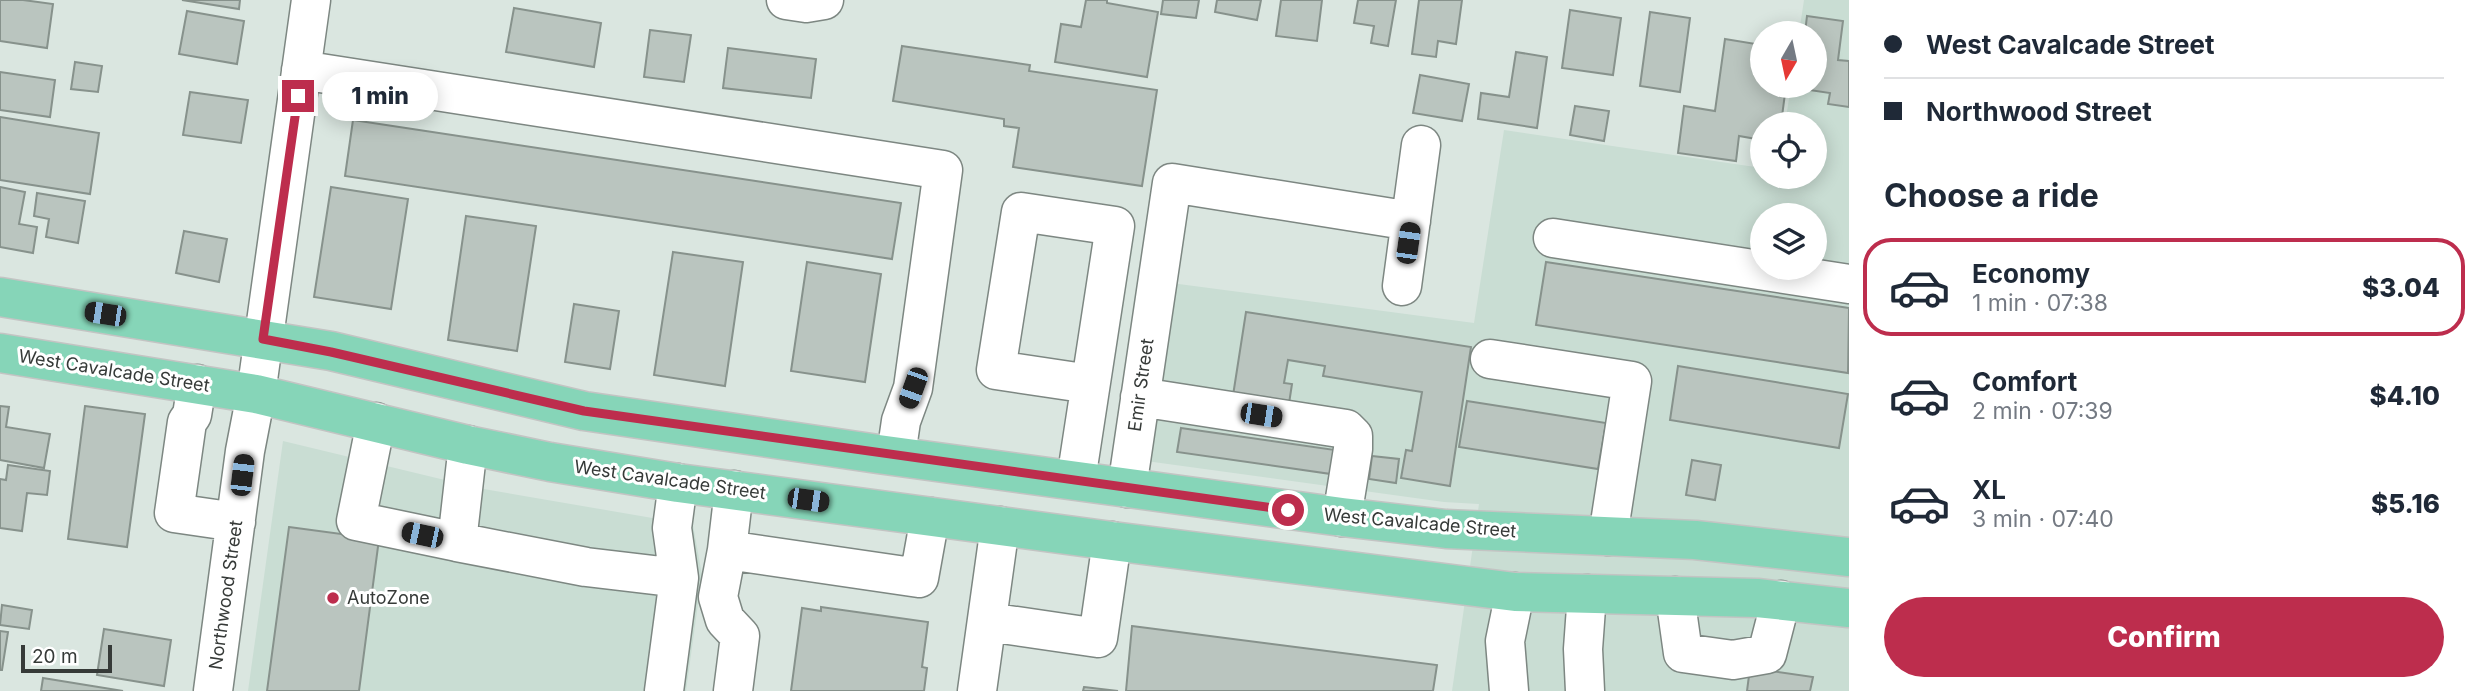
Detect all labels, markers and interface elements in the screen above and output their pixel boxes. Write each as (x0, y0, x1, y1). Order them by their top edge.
north arrow (1750, 21, 1827, 98)
map controls (1750, 21, 1827, 280)
text: West Cavalcade Street (1926, 29, 2214, 60)
callout: 1 min (322, 72, 438, 120)
route end (282, 80, 314, 112)
text: 1 min (351, 82, 409, 110)
text: Northwood Street (1926, 96, 2152, 127)
button: locate (1750, 112, 1827, 189)
text: Choose a ride (1884, 176, 2099, 215)
button: layers (1750, 203, 1827, 280)
car (1395, 221, 1422, 265)
icon: car (1888, 256, 1951, 319)
text: Economy (1972, 258, 2090, 289)
text: $3.04 (2362, 272, 2440, 303)
text: 1 min · 07:38 (1972, 289, 2108, 317)
car (83, 300, 128, 328)
street label: Emir Street (1124, 337, 1157, 433)
street label: West Cavalcade Street (17, 345, 211, 396)
icon: car (1888, 364, 1951, 427)
car (896, 365, 931, 411)
text: Comfort (1972, 366, 2077, 397)
text: $4.10 (2370, 380, 2440, 411)
text: 2 min · 07:39 (1972, 397, 2113, 425)
car (1239, 401, 1284, 429)
car (230, 453, 255, 497)
street label: West Cavalcade Street (573, 456, 767, 503)
icon: car (1888, 472, 1951, 535)
text: XL (1972, 474, 2006, 505)
car (786, 487, 831, 513)
text: $5.16 (2371, 488, 2440, 519)
route start (1272, 494, 1304, 526)
street label: West Cavalcade Street (1323, 504, 1517, 541)
text: 3 min · 07:40 (1972, 505, 2114, 533)
street label: Northwood Street (205, 519, 246, 671)
car (400, 520, 445, 550)
place label: AutoZone (347, 587, 430, 608)
marker: AutoZone (325, 590, 341, 606)
button: Confirm (1884, 597, 2444, 677)
scale bar (21, 642, 112, 674)
text: 20 m (32, 645, 78, 668)

